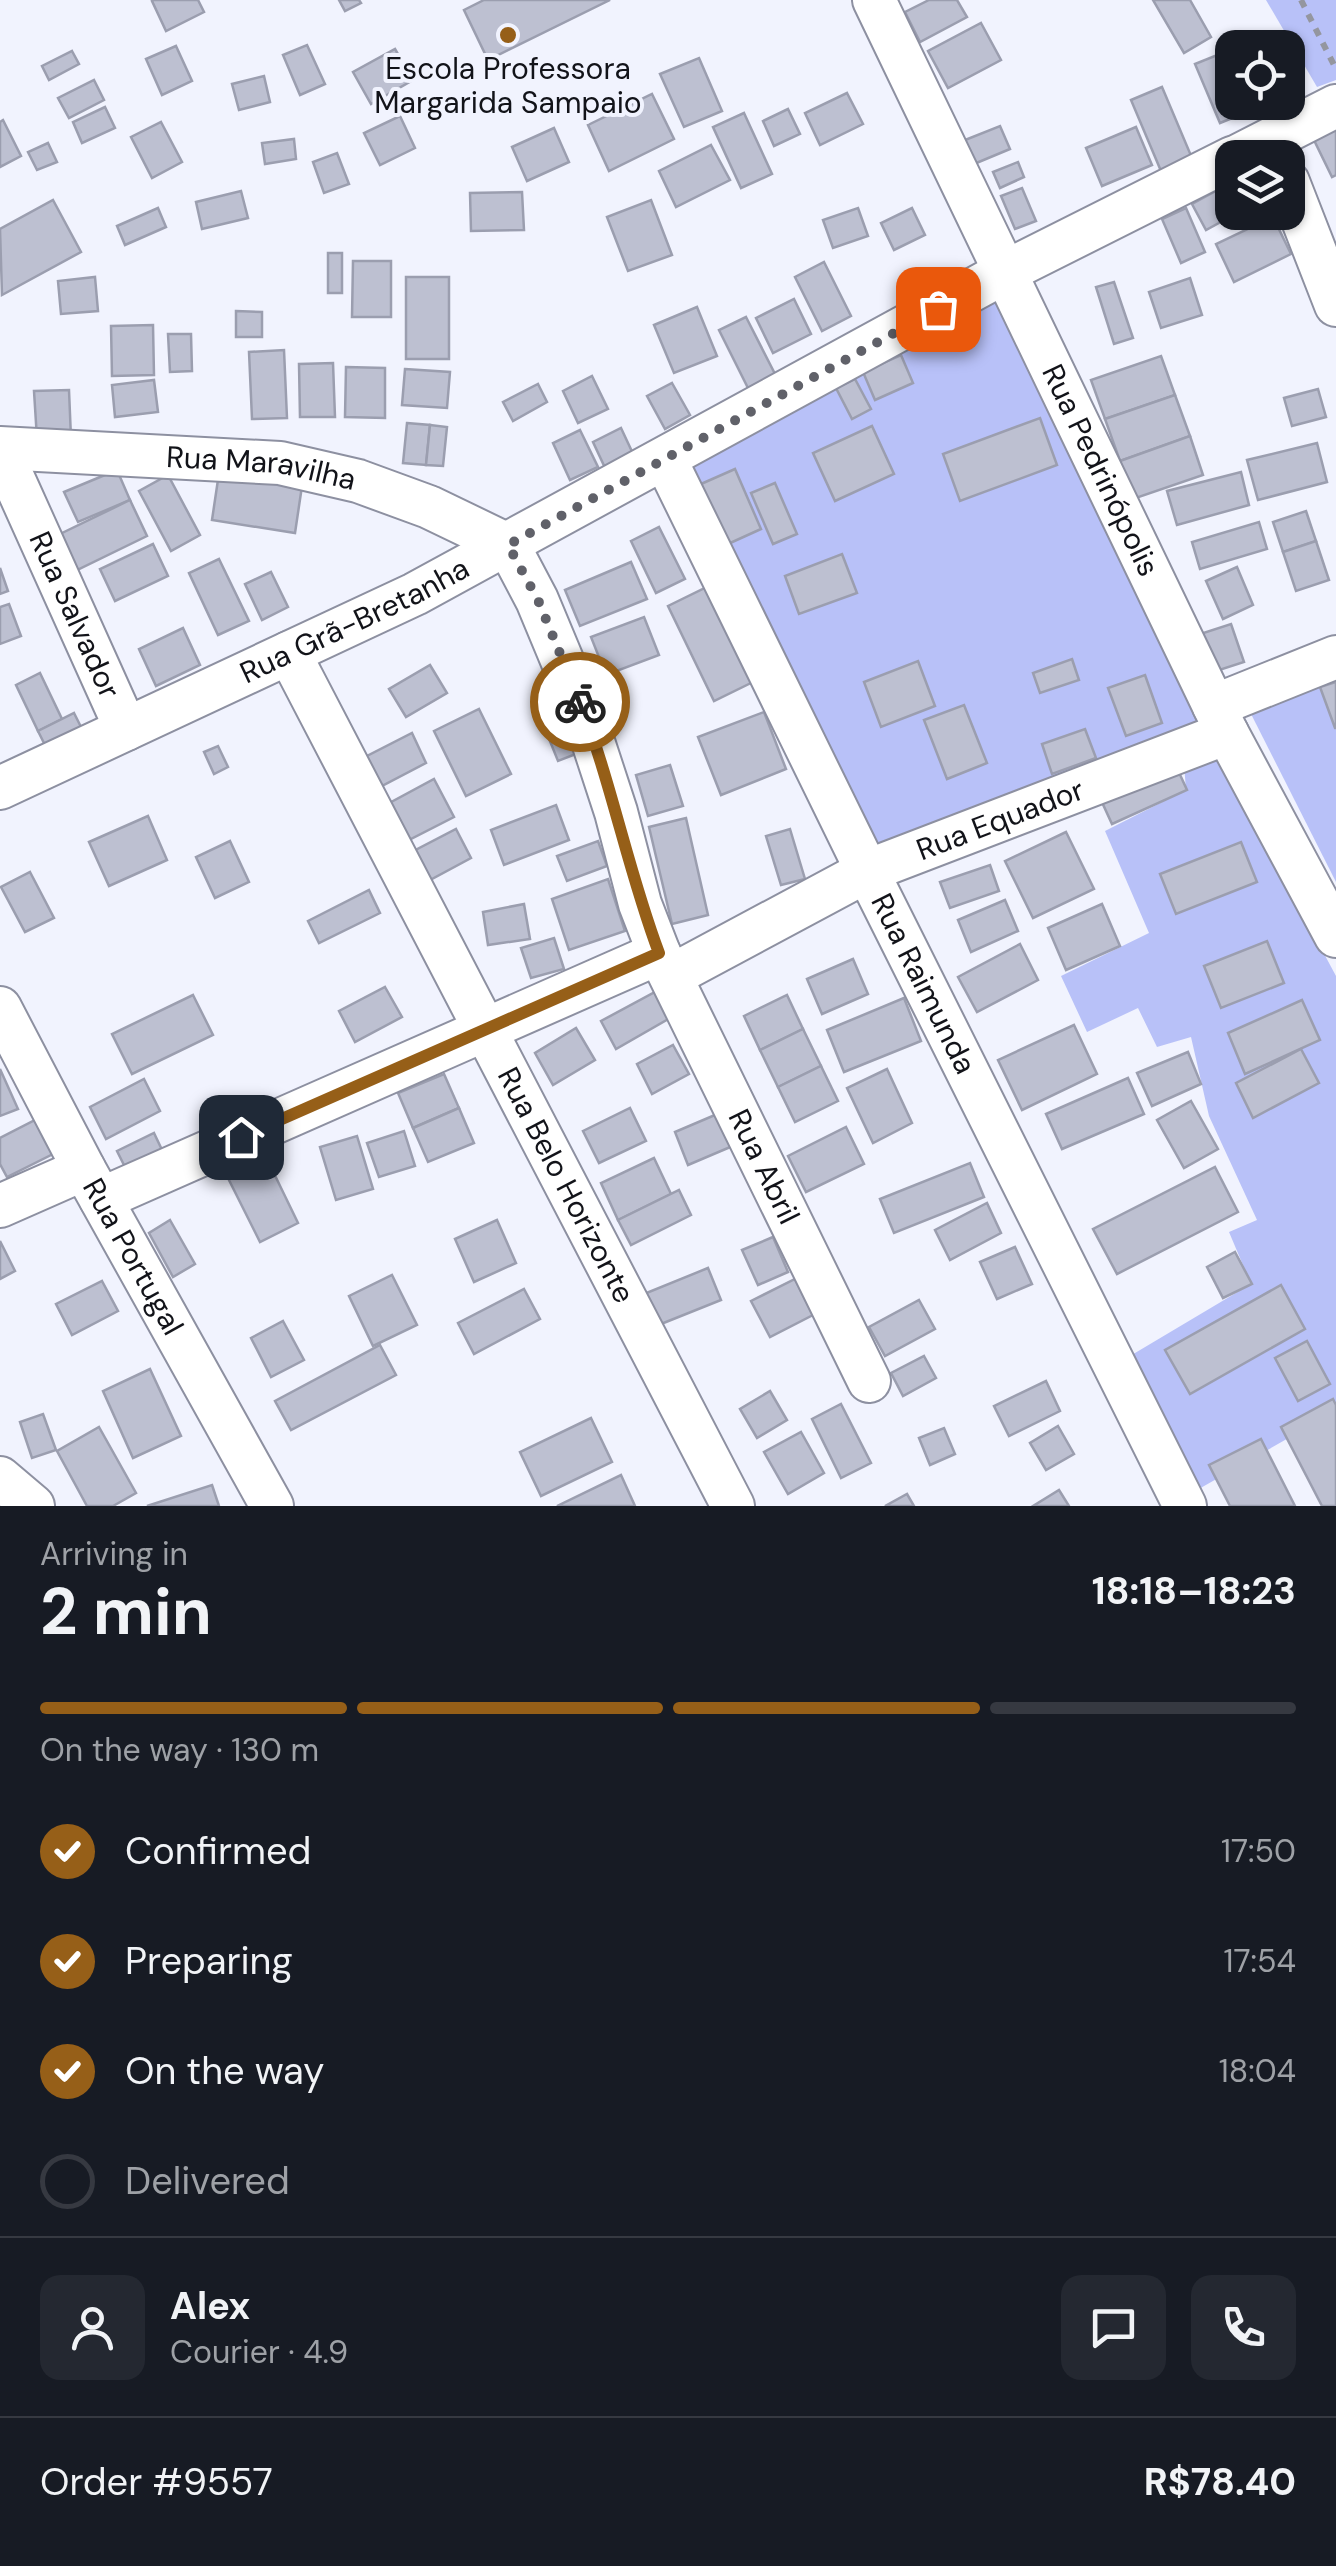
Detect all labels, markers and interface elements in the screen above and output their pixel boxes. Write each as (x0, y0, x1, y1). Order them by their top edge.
marker: Escola Professora Margarida Sampaio (497, 24, 519, 46)
map controls (1215, 30, 1305, 230)
button: locate (1215, 30, 1305, 120)
place label: Escola Professora Margarida Sampaio (374, 49, 642, 122)
button: layers (1215, 140, 1305, 230)
pin (896, 267, 981, 352)
icon: bag (911, 282, 966, 337)
street label: Rua Pedrinópolis (1033, 358, 1169, 582)
street label: Rua Maravilha (165, 437, 360, 499)
street label: Rua Salvador (21, 525, 130, 704)
street label: Rua Grã-Bretanha (233, 548, 476, 692)
courier (530, 652, 630, 752)
icon: bike (553, 675, 608, 730)
street label: Rua Equador (911, 770, 1089, 869)
street label: Rua Raimunda (862, 887, 985, 1080)
street label: Rua Belo Horizonte (489, 1060, 644, 1310)
pin (199, 1095, 284, 1180)
street label: Rua Abril (720, 1103, 809, 1230)
icon: home (214, 1110, 269, 1165)
street label: Rua Portugal (74, 1171, 193, 1342)
text: Arriving in (40, 1533, 188, 1575)
text: 18:18–18:23 (1092, 1566, 1296, 1616)
text: 2 min (40, 1570, 212, 1654)
text: On the way · 130 m (40, 1729, 319, 1771)
icon: check (40, 1824, 95, 1879)
text: Confirmed (125, 1826, 311, 1876)
text: 17:50 (1221, 1830, 1296, 1872)
icon: check (40, 1934, 95, 1989)
text: Preparing (125, 1936, 293, 1986)
text: 17:54 (1224, 1940, 1296, 1982)
icon: check (40, 2044, 95, 2099)
text: On the way (125, 2046, 324, 2096)
text: 18:04 (1219, 2050, 1296, 2092)
text: Delivered (125, 2156, 290, 2206)
button: person (40, 2275, 145, 2380)
button: chat (1061, 2275, 1166, 2380)
button: phone (1191, 2275, 1296, 2380)
text: Alex (170, 2281, 250, 2331)
text: Courier · 4.9 (170, 2331, 348, 2373)
text: Order #9557 (40, 2457, 273, 2507)
text: R$78.40 (1144, 2457, 1296, 2507)

